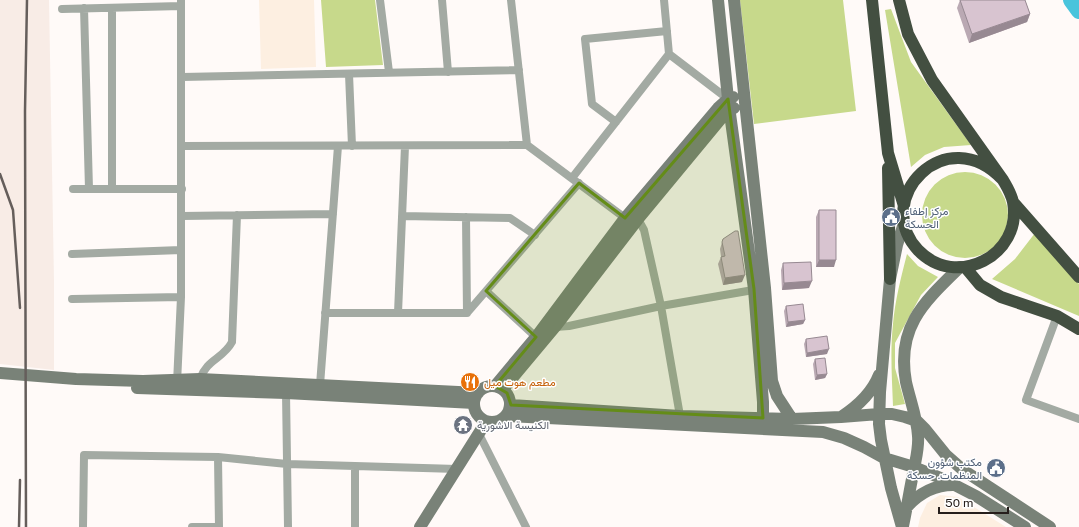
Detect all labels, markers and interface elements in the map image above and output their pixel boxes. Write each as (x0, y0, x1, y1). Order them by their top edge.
place label: مركز إطفاء الحسكة (905, 205, 949, 230)
public building icon: مركز إطفاء الحسكة (880, 206, 902, 228)
restaurant icon: مطعم هوت ميل (459, 371, 481, 393)
place label: مطعم هوت ميل (484, 376, 556, 390)
temple icon: الكنيسة الاشورية (452, 414, 474, 436)
place label: الكنيسة الاشورية (477, 419, 549, 432)
place label: مكتب شؤون المنظمات. حسكة (907, 456, 982, 481)
public building icon: مكتب شؤون المنظمات. حسكة (985, 457, 1007, 479)
scale bar (939, 489, 1008, 515)
text: 50 m (945, 496, 973, 510)

